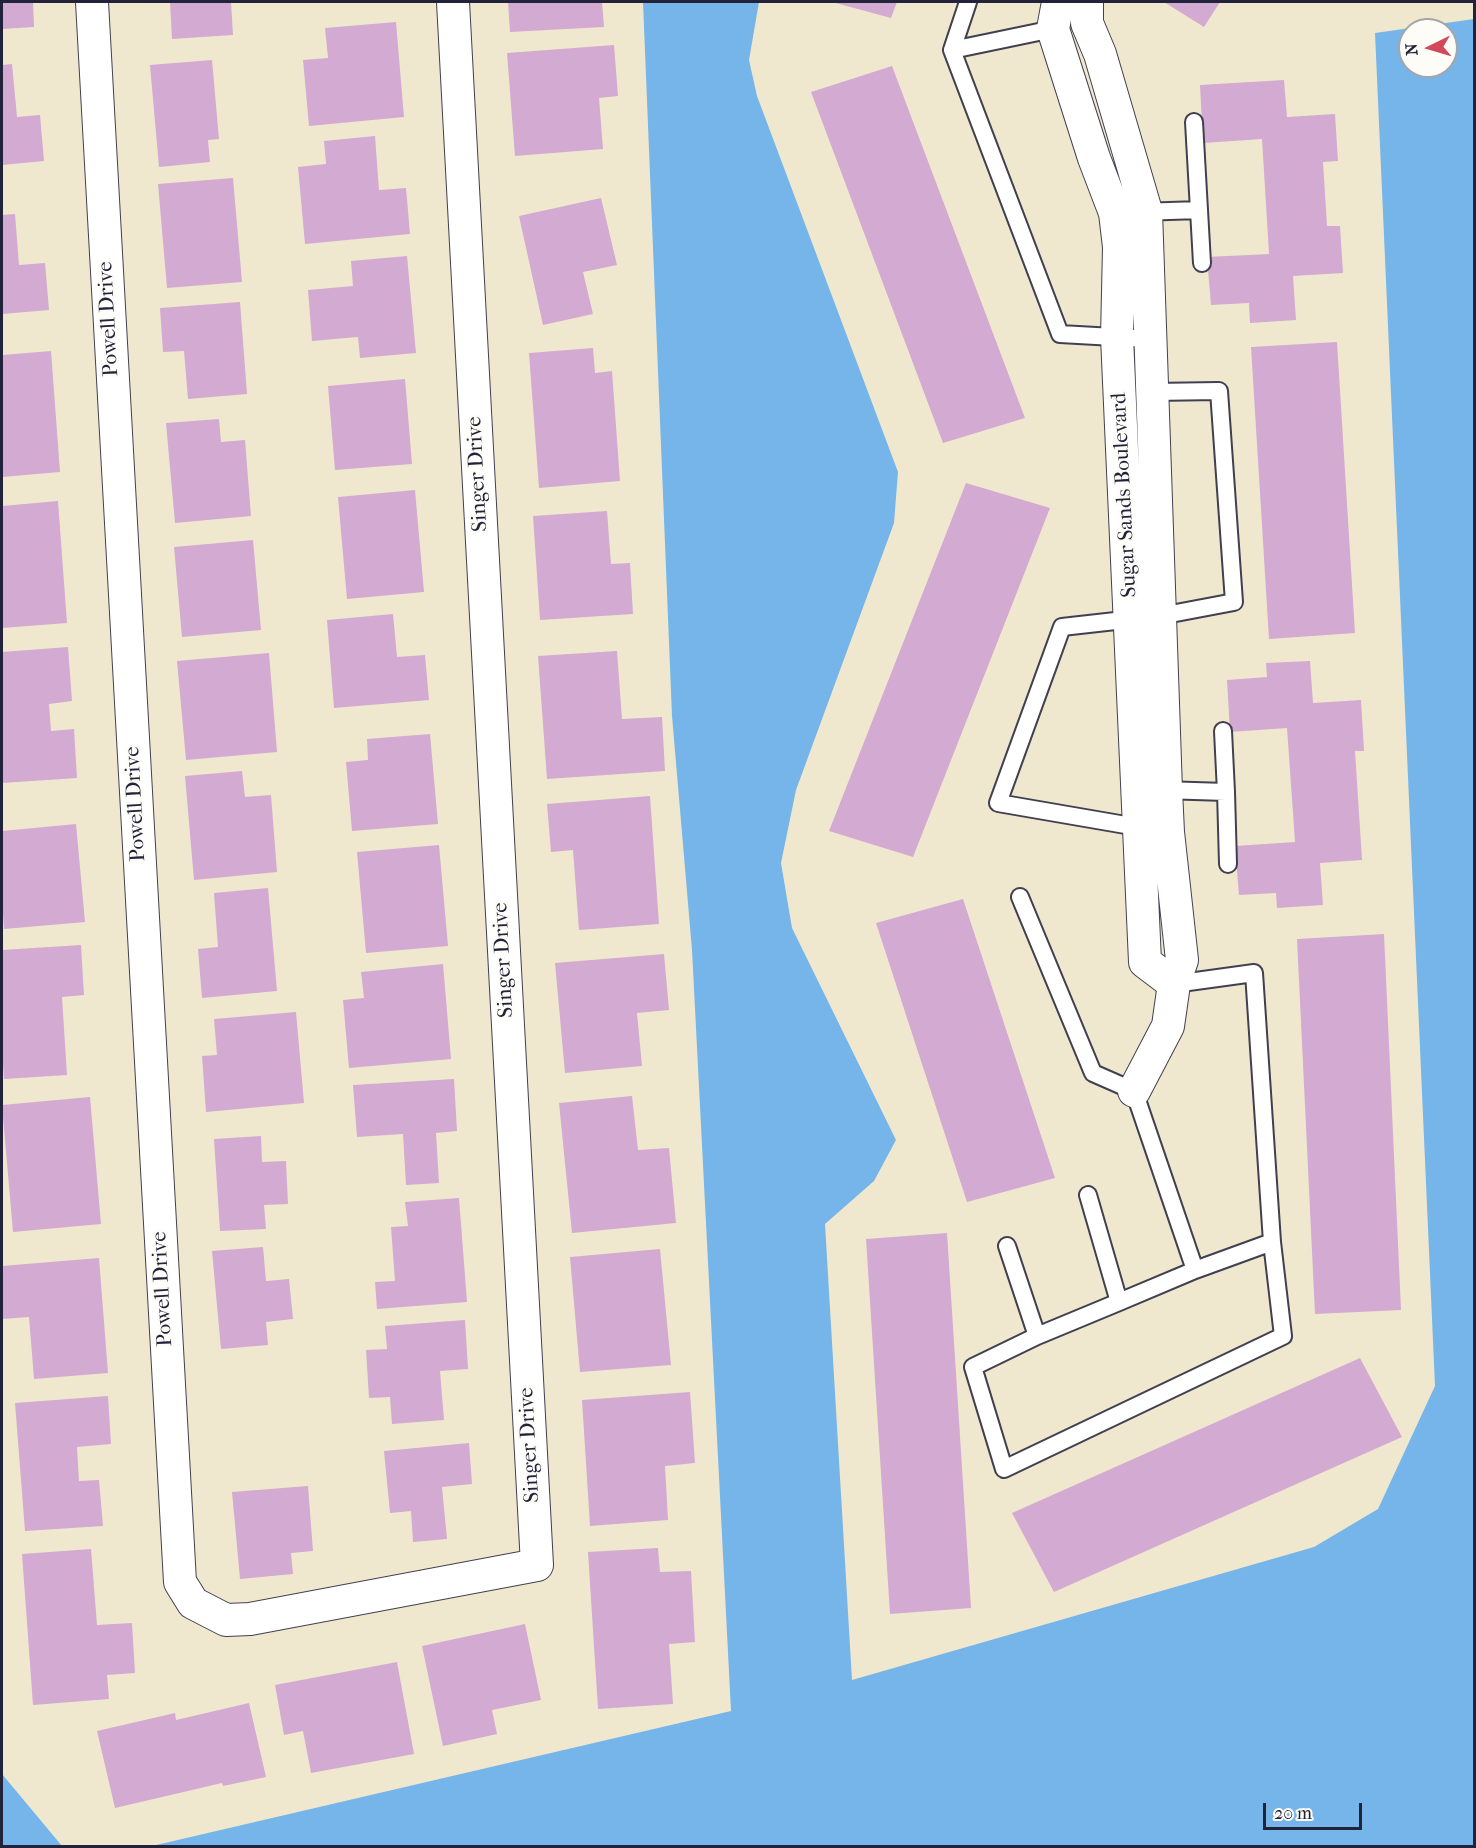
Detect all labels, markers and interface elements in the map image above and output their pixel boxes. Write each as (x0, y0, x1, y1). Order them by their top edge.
north arrow (1398, 18, 1458, 78)
text: N (1402, 43, 1422, 56)
street label: Powell Drive (93, 261, 125, 377)
street label: Sugar Sands Boulevard (1107, 392, 1143, 598)
street label: Singer Drive (462, 416, 494, 532)
street label: Powell Drive (120, 746, 152, 862)
street label: Singer Drive (488, 902, 520, 1018)
street label: Powell Drive (147, 1231, 179, 1347)
street label: Singer Drive (514, 1387, 546, 1503)
scale bar (1266, 1791, 1365, 1829)
text: 20 m (1274, 1803, 1312, 1824)

